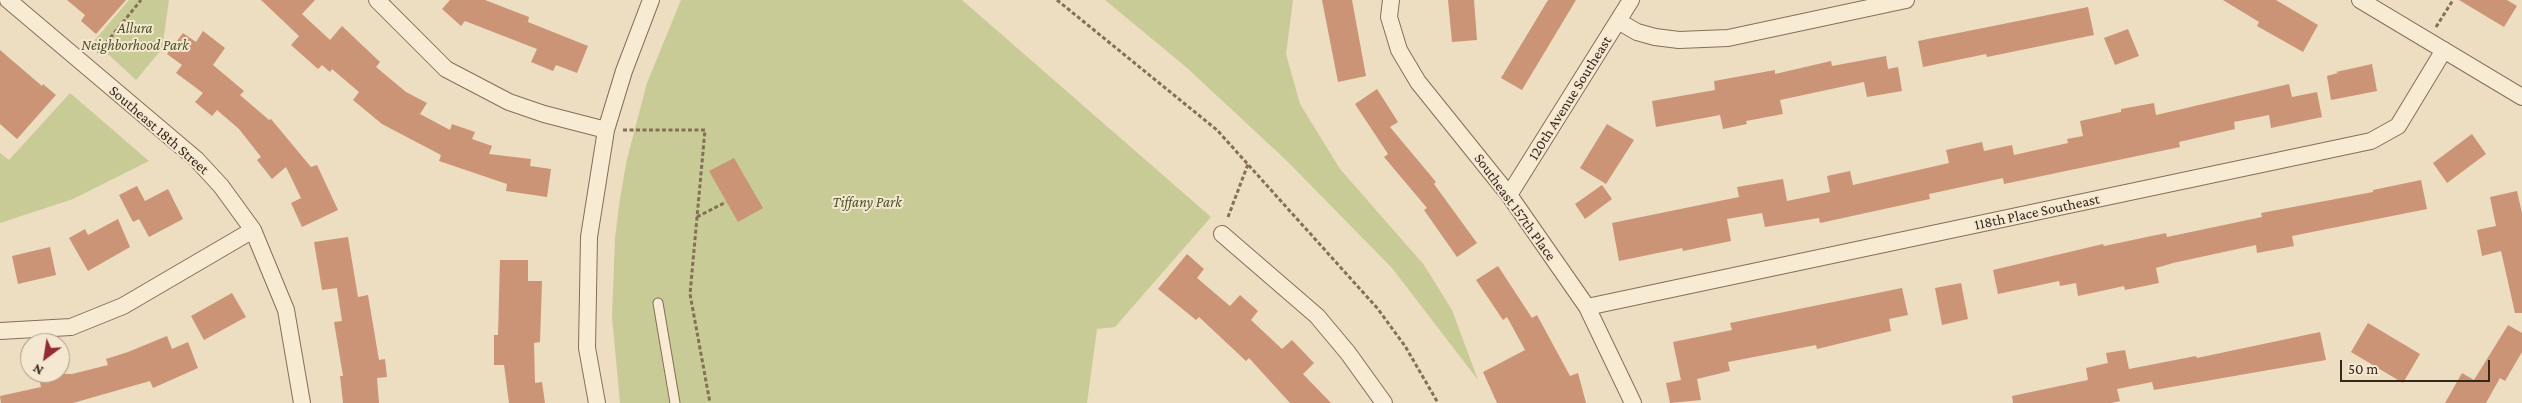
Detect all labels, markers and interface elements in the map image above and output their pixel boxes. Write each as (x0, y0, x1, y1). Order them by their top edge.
park label: Allura Neighborhood Park (81, 19, 189, 54)
street label: 120th Avenue Southeast (1524, 32, 1616, 164)
street label: Southeast 18th Street (105, 82, 213, 178)
street label: Southeast 157th Place (1470, 150, 1560, 264)
street label: 118th Place Southeast (1973, 190, 2101, 234)
park label: Tiffany Park (832, 193, 902, 211)
north arrow (20, 333, 70, 383)
scale bar (2342, 350, 2492, 382)
text: N (30, 361, 46, 379)
text: 50 m (2348, 361, 2378, 377)

